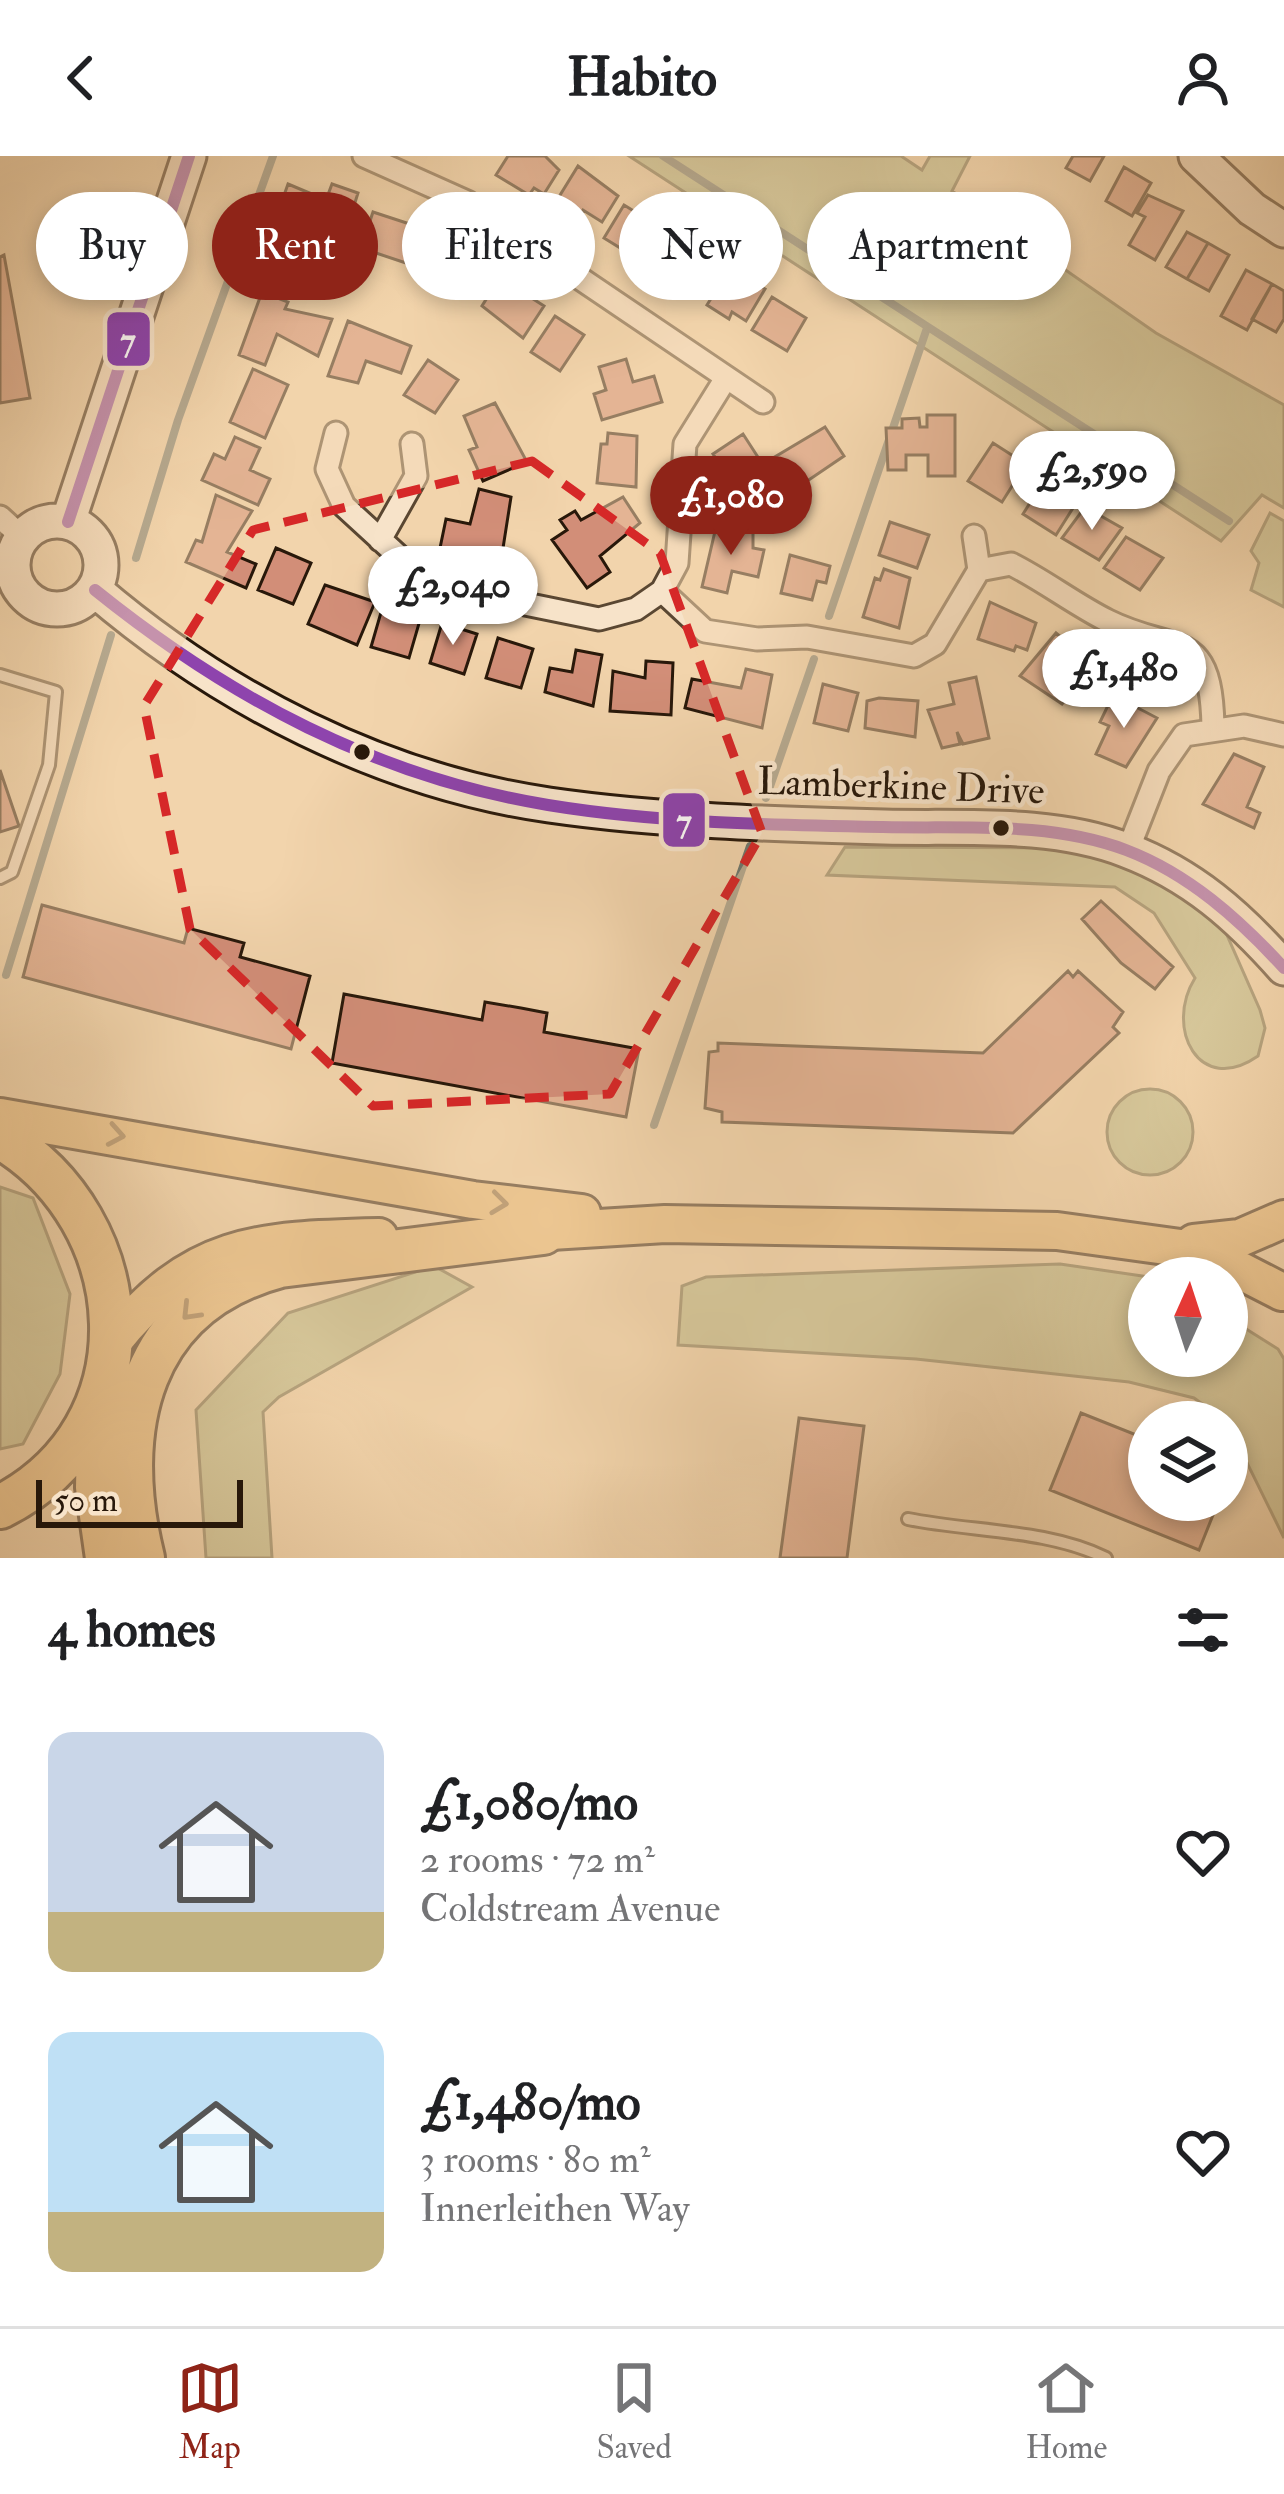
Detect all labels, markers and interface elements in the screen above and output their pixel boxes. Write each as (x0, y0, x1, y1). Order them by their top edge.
text: Habito (567, 44, 717, 112)
icon: back (48, 45, 114, 111)
icon: person (1170, 45, 1236, 111)
chip: Buy (36, 192, 188, 300)
chip: Rent (212, 192, 378, 300)
chip: Filters (402, 192, 595, 300)
chip: New (619, 192, 783, 300)
chip: Apartment (807, 192, 1071, 300)
line badge: 7 (105, 310, 152, 368)
text: 7 (120, 320, 136, 361)
pin: £2,590 (994, 431, 1190, 533)
text: £2,590 (1036, 445, 1148, 494)
pin: £1,080 (633, 456, 829, 558)
text: £1,080 (677, 470, 785, 519)
pin: £2,040 (355, 546, 551, 648)
text: £2,040 (395, 560, 511, 609)
pin: £1,480 (1026, 629, 1222, 731)
text: £1,480 (1069, 643, 1179, 692)
unlabelled marker (351, 741, 373, 763)
street label: Lamberkine Drive (757, 757, 1045, 815)
line badge: 7 (661, 791, 707, 849)
text: 7 (676, 801, 692, 842)
unlabelled marker (990, 817, 1012, 839)
one-way arrow (105, 1121, 125, 1147)
one-way arrow (490, 1189, 509, 1215)
north arrow (1128, 1257, 1248, 1377)
map controls (1128, 1257, 1248, 1521)
one-way arrow (182, 1298, 204, 1320)
button: layers (1128, 1401, 1248, 1521)
scale bar (36, 1474, 243, 1527)
text: 50 m (54, 1480, 118, 1521)
icon: filters (1170, 1597, 1236, 1663)
text: 4 homes (48, 1598, 216, 1662)
text: £1,080/mo (420, 1771, 638, 1835)
icon: home (144, 1780, 288, 1924)
icon: heart (1170, 1819, 1236, 1885)
text: 2 rooms · 72 m² (420, 1835, 655, 1884)
text: Coldstream Avenue (420, 1884, 720, 1933)
text: £1,480/mo (420, 2071, 641, 2135)
icon: home (144, 2080, 288, 2224)
icon: heart (1170, 2119, 1236, 2185)
text: 3 rooms · 80 m² (420, 2135, 651, 2184)
text: Innerleithen Way (420, 2184, 690, 2233)
tab: Map (177, 2355, 243, 2468)
tab: Saved (596, 2355, 672, 2468)
tab: Home (1025, 2355, 1107, 2468)

